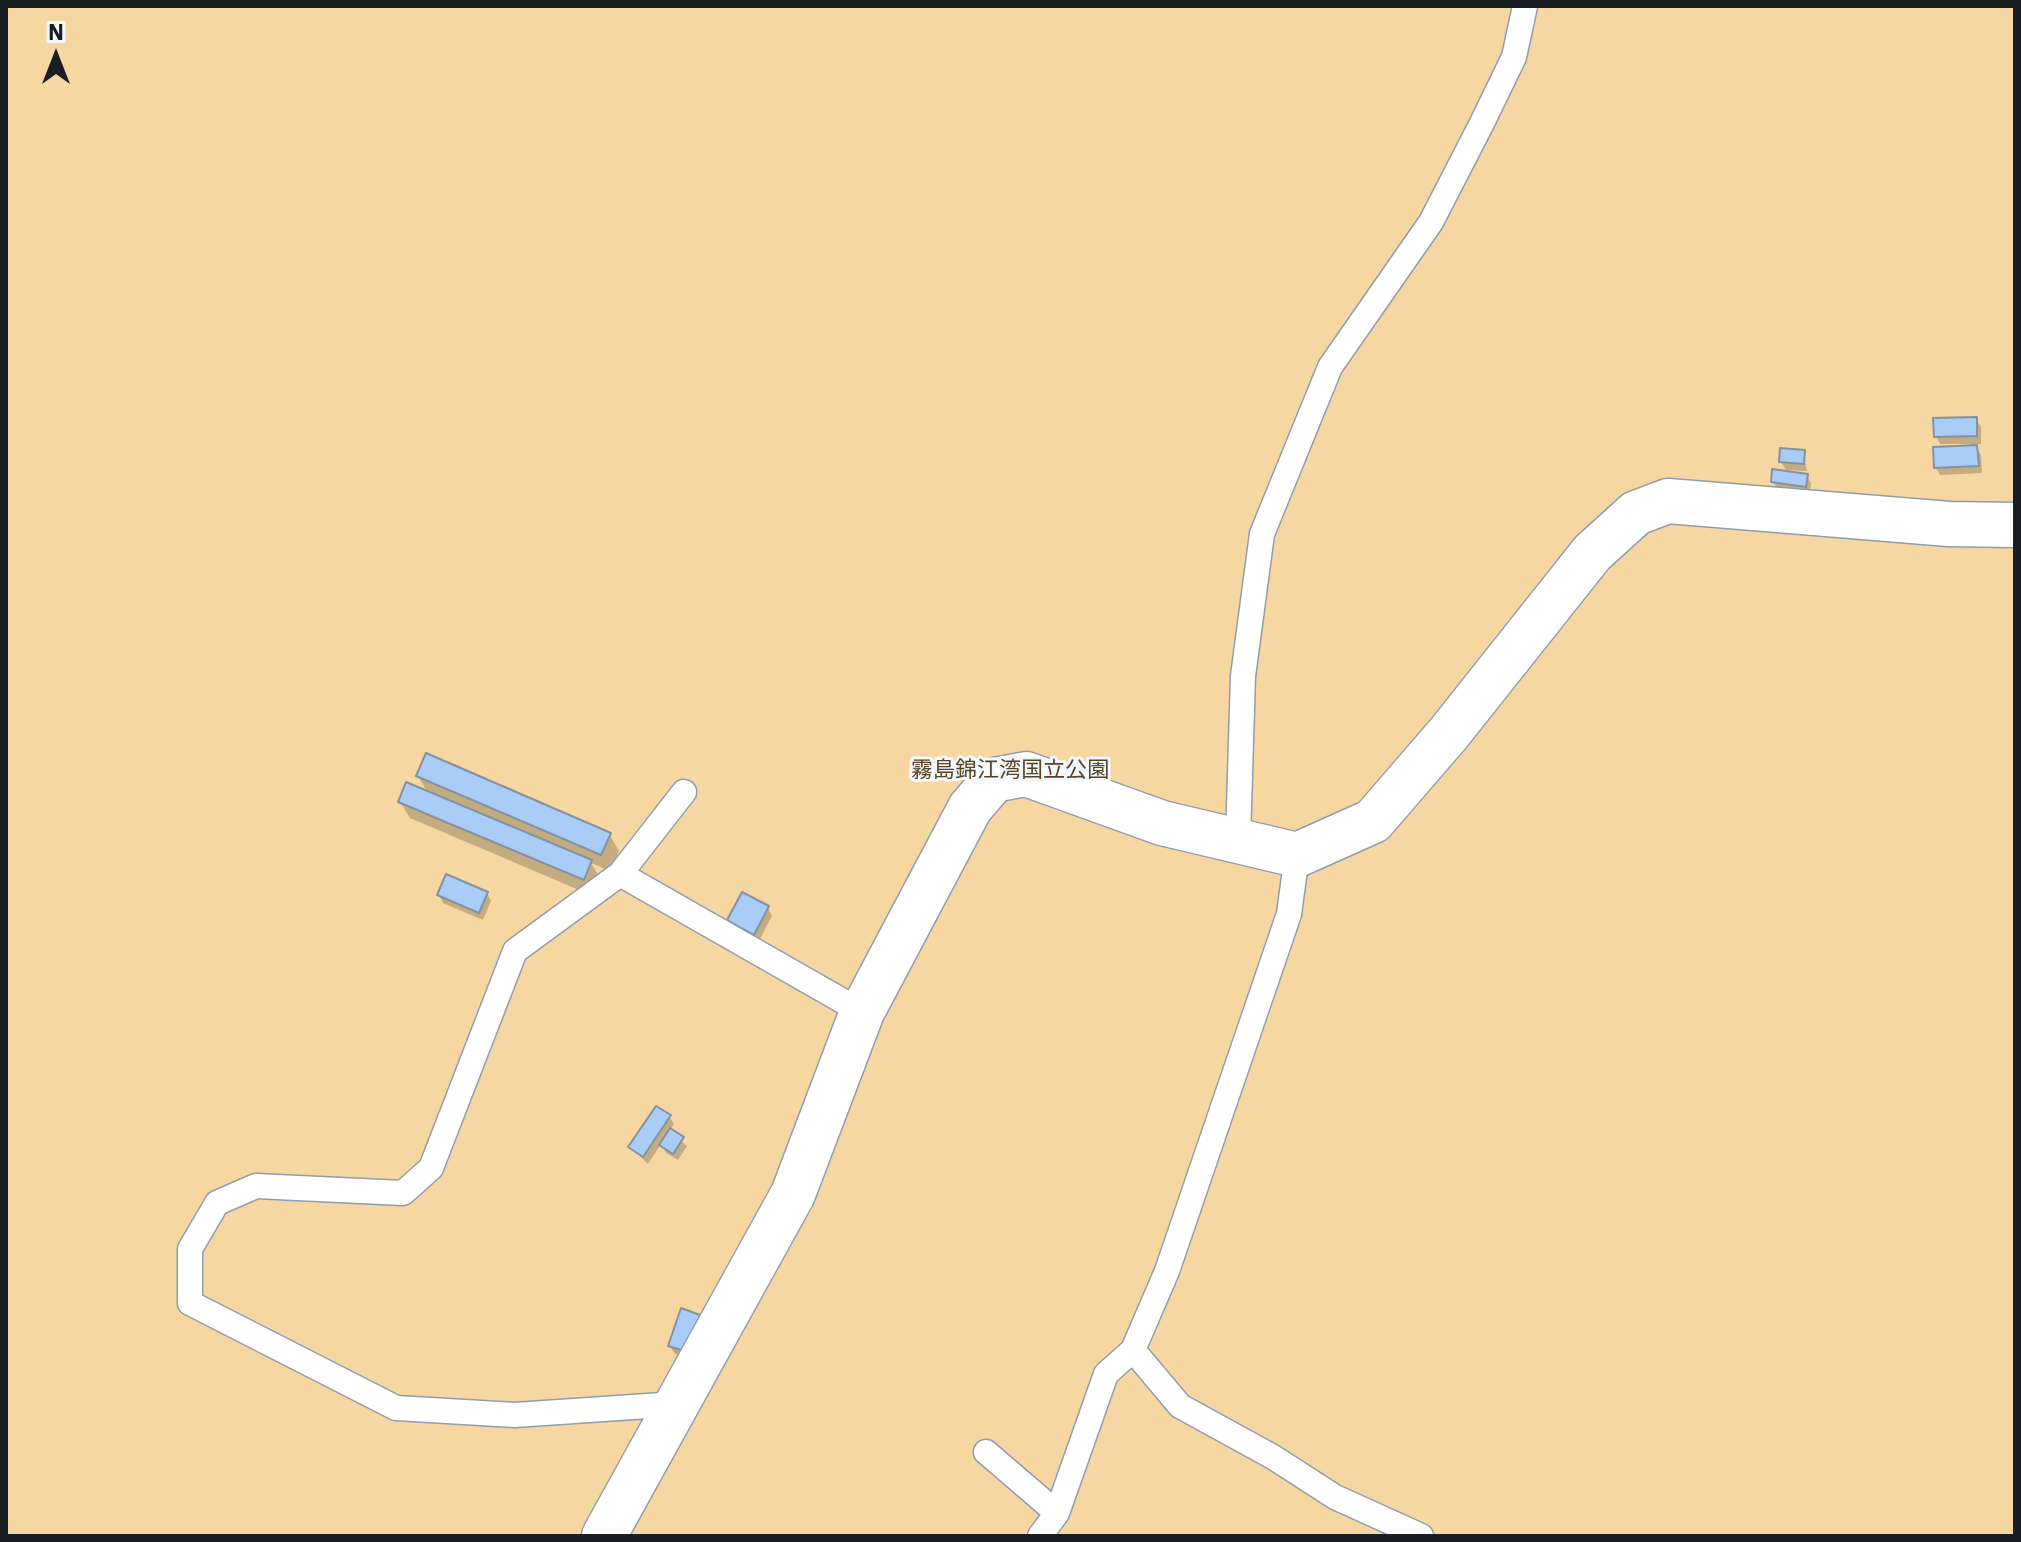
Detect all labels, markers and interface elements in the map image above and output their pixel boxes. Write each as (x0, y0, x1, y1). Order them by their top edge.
north arrow (16, 16, 96, 96)
text: N (48, 17, 64, 46)
park label: 霧島錦江湾国立公園 (911, 758, 1109, 784)

